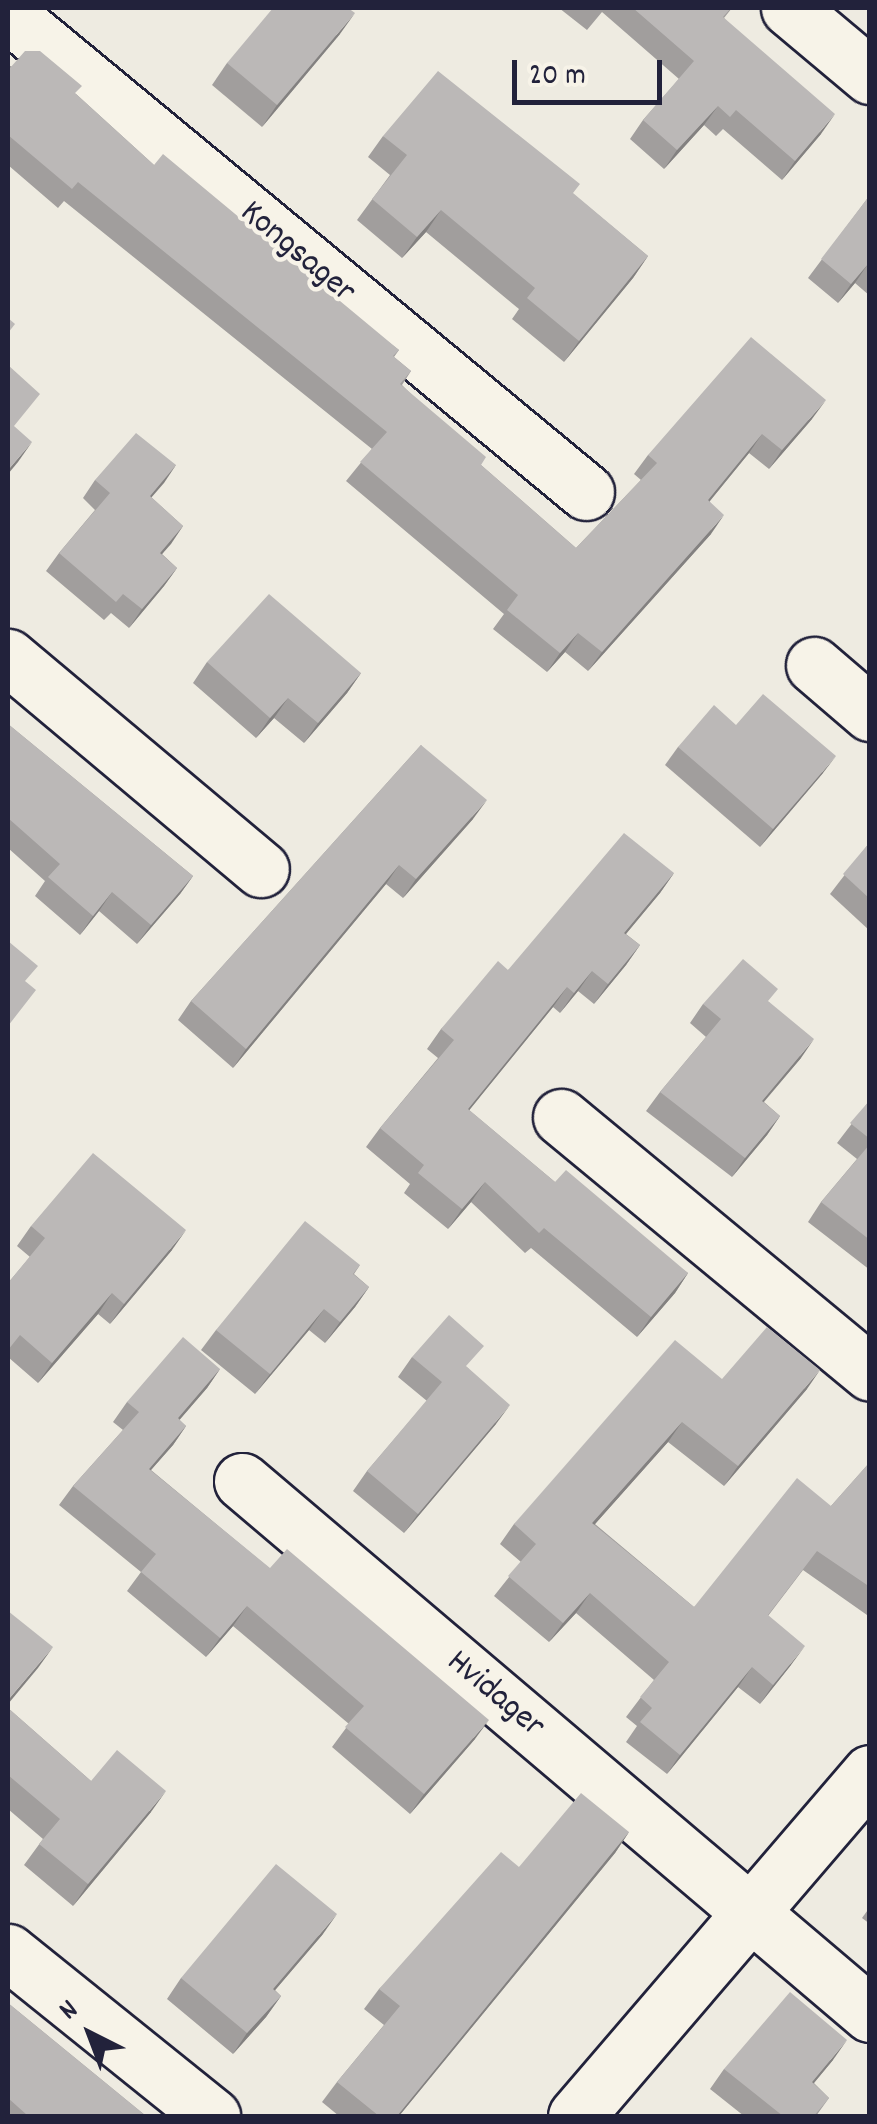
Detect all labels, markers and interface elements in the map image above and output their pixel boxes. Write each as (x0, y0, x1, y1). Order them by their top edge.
scale bar (517, 40, 667, 102)
text: 20 m (529, 56, 586, 99)
street label: Kongsager (231, 193, 363, 313)
street label: Hvidager (437, 1642, 553, 1748)
north arrow (40, 1984, 140, 2084)
text: N (51, 1992, 88, 2031)

